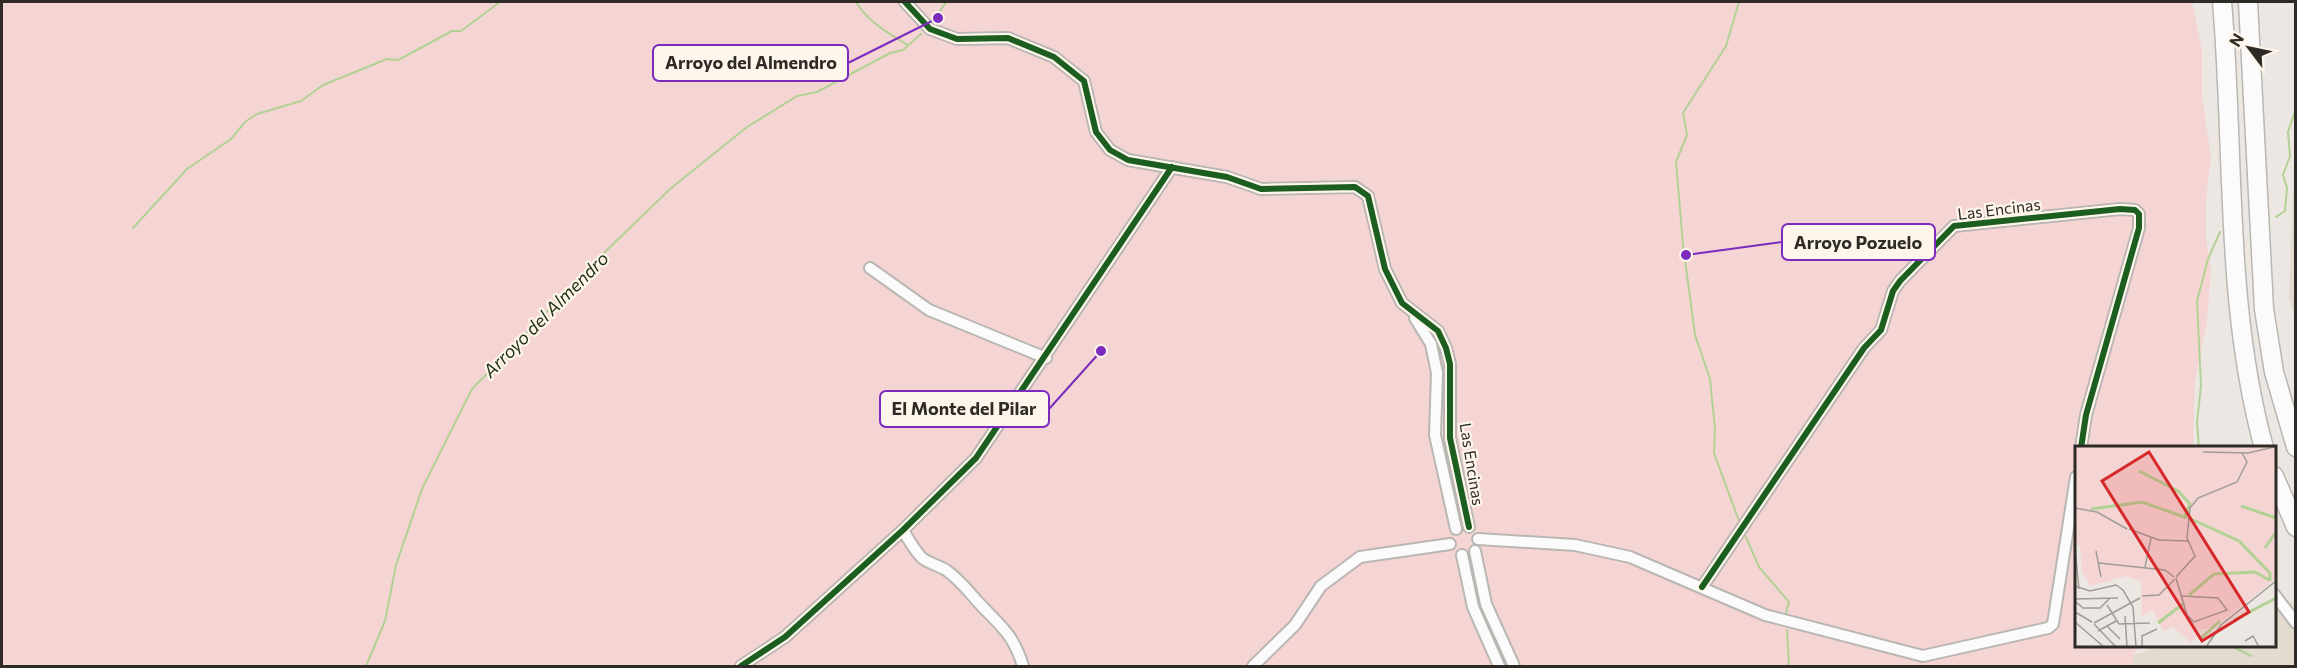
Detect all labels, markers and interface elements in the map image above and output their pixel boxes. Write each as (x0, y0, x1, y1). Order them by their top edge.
north arrow (2219, 18, 2279, 78)
text: N (2225, 30, 2247, 50)
callout: Arroyo del Almendro (653, 45, 848, 81)
text: Arroyo del Almendro (665, 51, 837, 73)
street label: Las Encinas (1956, 194, 2041, 223)
callout: Arroyo Pozuelo (1782, 224, 1935, 260)
text: Arroyo Pozuelo (1794, 231, 1922, 253)
water label: Arroyo del Almendro (477, 247, 613, 382)
callout: El Monte del Pilar (880, 391, 1049, 427)
text: El Monte del Pilar (892, 397, 1037, 419)
street label: Las Encinas (1457, 421, 1488, 507)
inset map (2075, 446, 2276, 647)

